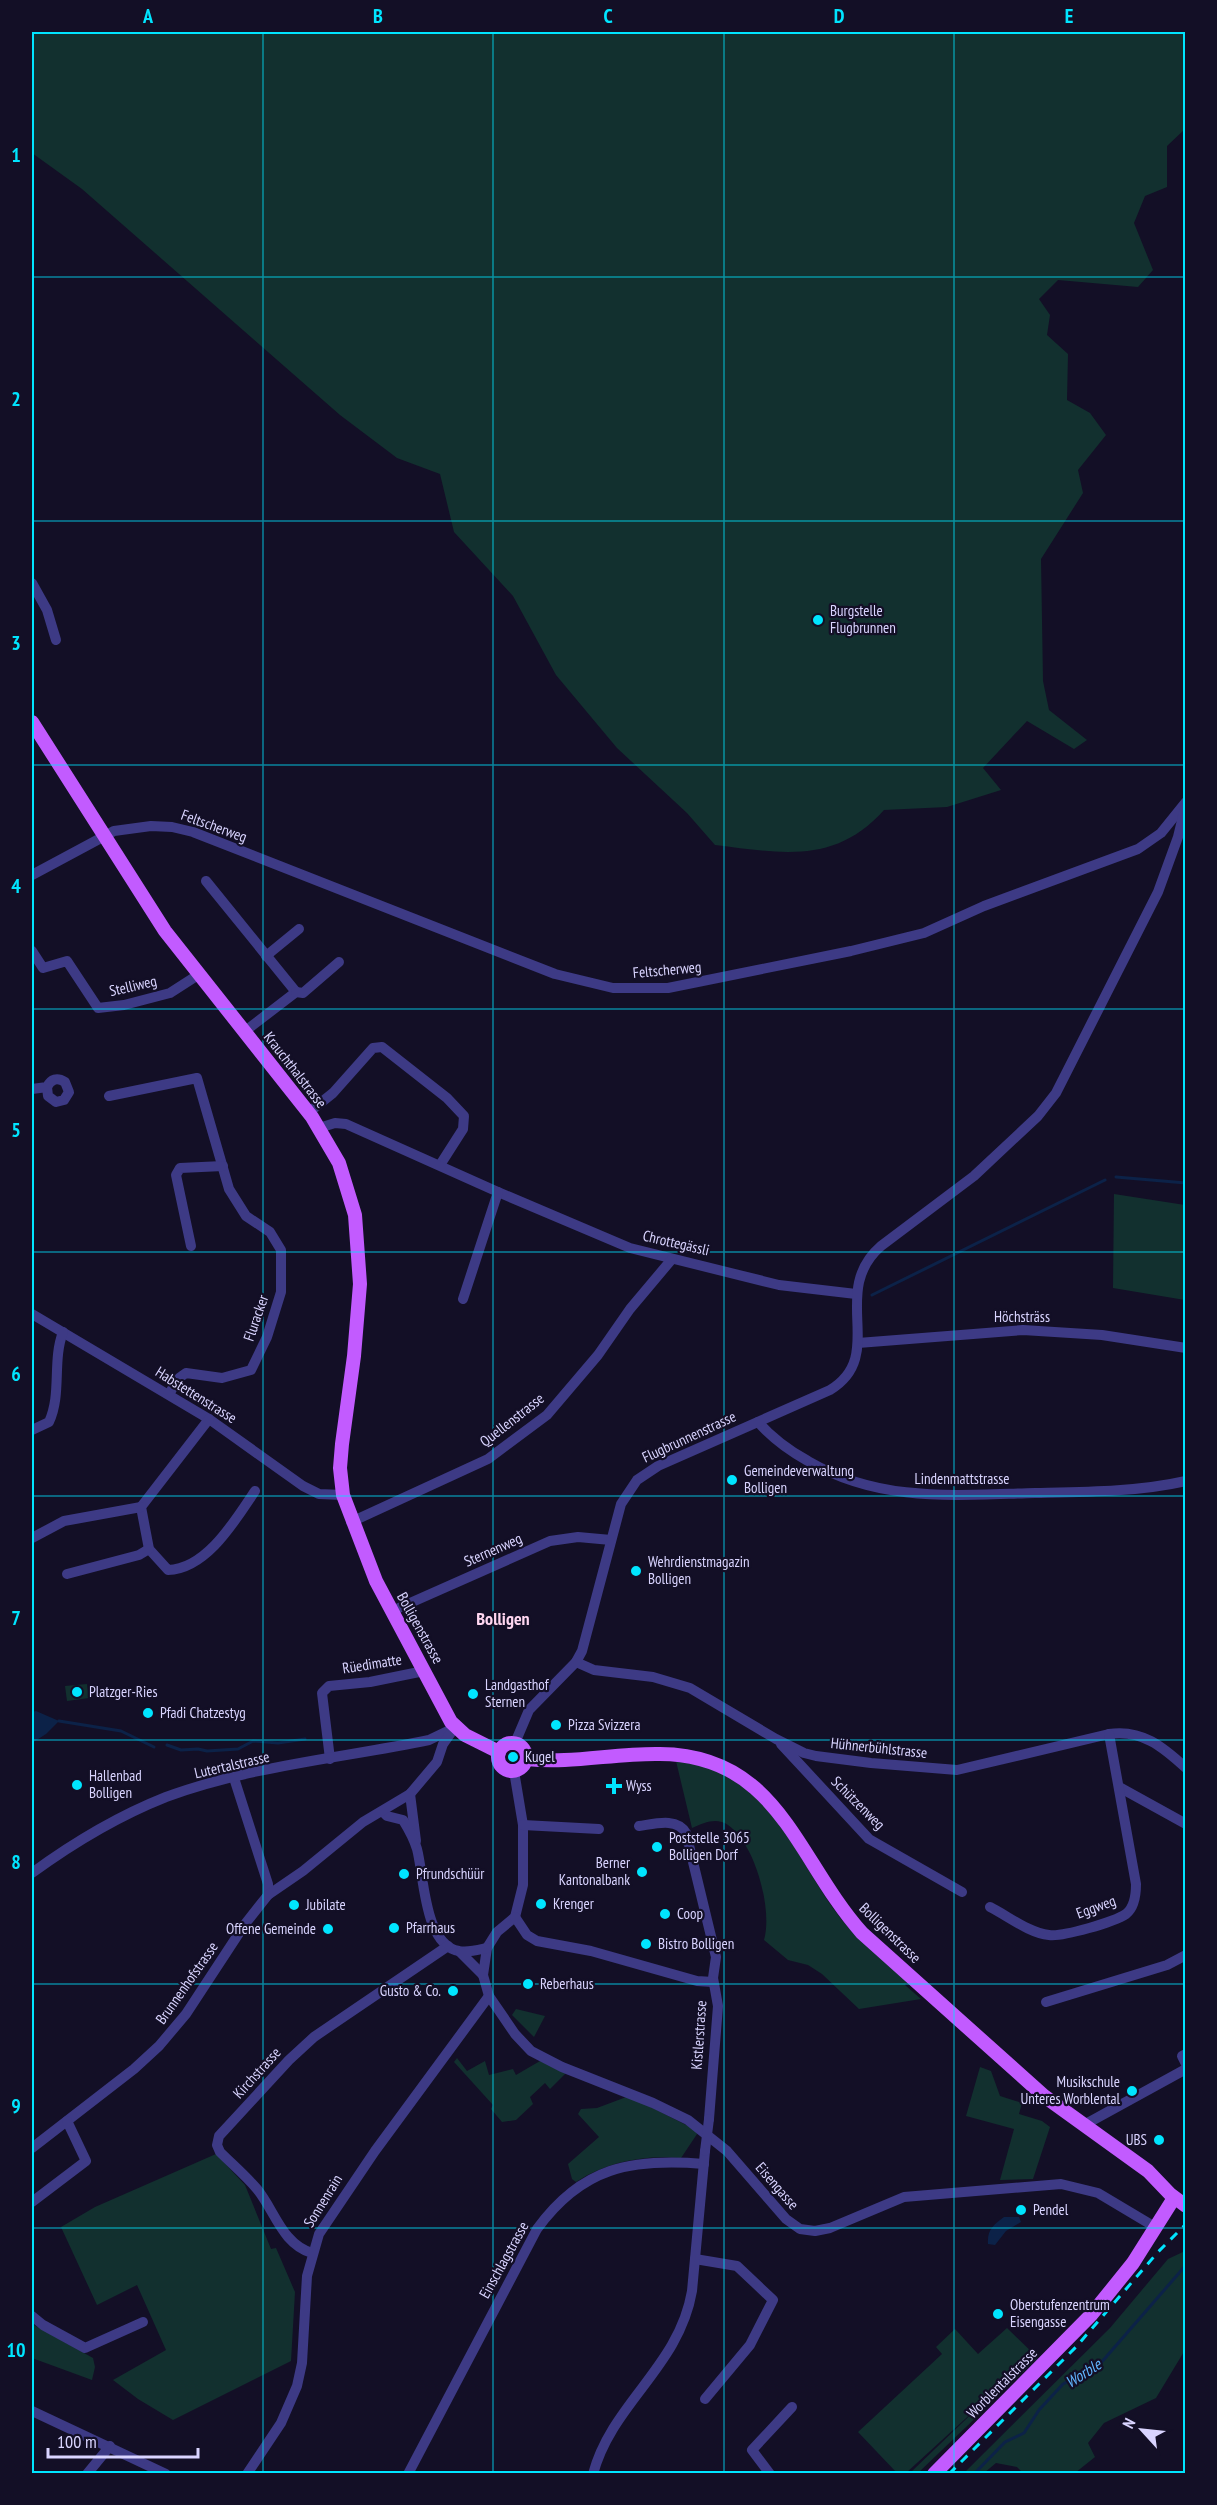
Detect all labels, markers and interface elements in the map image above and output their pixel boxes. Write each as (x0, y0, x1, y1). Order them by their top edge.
text: A (142, 3, 154, 29)
text: B (373, 3, 383, 29)
text: C (603, 3, 613, 29)
text: D (834, 3, 845, 29)
text: E (1065, 3, 1073, 29)
text: 1 (11, 142, 21, 168)
text: 2 (11, 386, 21, 412)
place label: Burgstelle Flugbrunnen (830, 601, 896, 637)
marker: Burgstelle Flugbrunnen (811, 613, 825, 627)
text: 3 (11, 630, 21, 656)
street label: Feltscherweg (179, 805, 250, 846)
text: 4 (11, 873, 21, 899)
street label: Feltscherweg (632, 957, 702, 982)
street label: Stelliweg (107, 971, 158, 1000)
street label: Krauchthalstrasse (260, 1028, 331, 1112)
text: 5 (11, 1117, 21, 1143)
street label: Chrottegässli (641, 1226, 711, 1259)
street label: Fluracker (239, 1291, 273, 1343)
street label: Höchsträss (994, 1307, 1050, 1326)
text: 6 (11, 1361, 21, 1387)
street label: Habstettenstrasse (152, 1362, 240, 1427)
street label: Quellenstrasse (476, 1389, 548, 1451)
street label: Flugbrunnenstrasse (639, 1407, 739, 1467)
place label: Gemeindeverwaltung Bolligen (744, 1461, 854, 1497)
street label: Lindenmattstrasse (915, 1469, 1010, 1488)
marker: Gemeindeverwaltung Bolligen (725, 1473, 739, 1487)
street label: Sternenweg (461, 1528, 525, 1571)
place label: Wehrdienstmagazin Bolligen (648, 1552, 750, 1588)
marker: Wehrdienstmagazin Bolligen (629, 1564, 643, 1578)
street label: Bolligenstrasse (393, 1589, 448, 1667)
text: 7 (11, 1605, 21, 1631)
district label: Bolligen (476, 1607, 530, 1630)
street label: Rüedimatte (341, 1649, 403, 1678)
place label: Landgasthof Sternen (485, 1675, 550, 1711)
place label: Platzger-Ries (89, 1682, 157, 1701)
marker: Platzger-Ries (70, 1685, 84, 1699)
marker: Landgasthof Sternen (466, 1687, 480, 1701)
place label: Pfadi Chatzestyg (160, 1703, 246, 1722)
marker: Pfadi Chatzestyg (141, 1706, 155, 1720)
place label: Pizza Svizzera (568, 1715, 640, 1734)
marker: Pizza Svizzera (549, 1718, 563, 1732)
street label: Hühnerbühlstrasse (830, 1733, 928, 1762)
street label: Lutertalstrasse (192, 1747, 271, 1782)
place label: Kugel (525, 1747, 555, 1766)
marker: Kugel (506, 1750, 520, 1764)
place label: Hallenbad Bolligen (89, 1766, 142, 1802)
street label: Schützenweg (828, 1772, 889, 1833)
place label: Wyss (626, 1776, 652, 1795)
marker: Hallenbad Bolligen (70, 1778, 84, 1792)
marker: Wyss (607, 1779, 621, 1793)
place label: Poststelle 3065 Bolligen Dorf (669, 1828, 750, 1864)
marker: Poststelle 3065 Bolligen Dorf (650, 1840, 664, 1854)
text: 8 (11, 1849, 21, 1875)
place label: Berner Kantonalbank (559, 1853, 631, 1889)
place label: Pfrundschüür (416, 1864, 485, 1883)
marker: Berner Kantonalbank (635, 1865, 649, 1879)
marker: Pfrundschüür (397, 1867, 411, 1881)
street label: Eggweg (1073, 1891, 1118, 1922)
place label: Krenger (553, 1894, 595, 1913)
place label: Jubilate (305, 1895, 346, 1914)
marker: Krenger (534, 1897, 548, 1911)
marker: Jubilate (287, 1898, 301, 1912)
street label: Bolligenstrasse (855, 1898, 925, 1967)
place label: Coop (677, 1904, 703, 1923)
marker: Coop (658, 1907, 672, 1921)
place label: Pfarrhaus (406, 1918, 455, 1937)
place label: Offene Gemeinde (226, 1919, 316, 1938)
marker: Pfarrhaus (387, 1921, 401, 1935)
marker: Offene Gemeinde (321, 1922, 335, 1936)
place label: Bistro Bolligen (658, 1934, 734, 1953)
marker: Bistro Bolligen (639, 1937, 653, 1951)
street label: Brunnenhofstrasse (151, 1938, 222, 2028)
place label: Reberhaus (540, 1974, 594, 1993)
marker: Reberhaus (521, 1977, 535, 1991)
place label: Gusto & Co. (380, 1981, 441, 2000)
marker: Gusto & Co. (446, 1984, 460, 1998)
street label: Kistlerstrasse (687, 2000, 710, 2070)
street label: Kirchstrasse (229, 2043, 285, 2102)
place label: Musikschule Unteres Worblental (1021, 2072, 1121, 2108)
marker: Musikschule Unteres Worblental (1125, 2084, 1139, 2098)
text: 9 (11, 2093, 21, 2119)
place label: UBS (1126, 2130, 1147, 2149)
marker: UBS (1152, 2133, 1166, 2147)
street label: Eisengasse (752, 2158, 803, 2213)
street label: Sonnenrain (299, 2171, 346, 2231)
place label: Pendel (1033, 2200, 1069, 2219)
marker: Pendel (1014, 2203, 1028, 2217)
street label: Einschlagstrasse (475, 2218, 532, 2301)
place label: Oberstufenzentrum Eisengasse (1010, 2295, 1110, 2331)
marker: Oberstufenzentrum Eisengasse (991, 2307, 1005, 2321)
text: 10 (6, 2337, 26, 2363)
street label: Worblentalstrasse (962, 2343, 1041, 2422)
water label: Worble (1061, 2353, 1106, 2392)
north arrow (1112, 2400, 1172, 2460)
text: N (1118, 2415, 1140, 2432)
scale bar (48, 2421, 198, 2459)
text: 100 m (57, 2430, 97, 2453)

